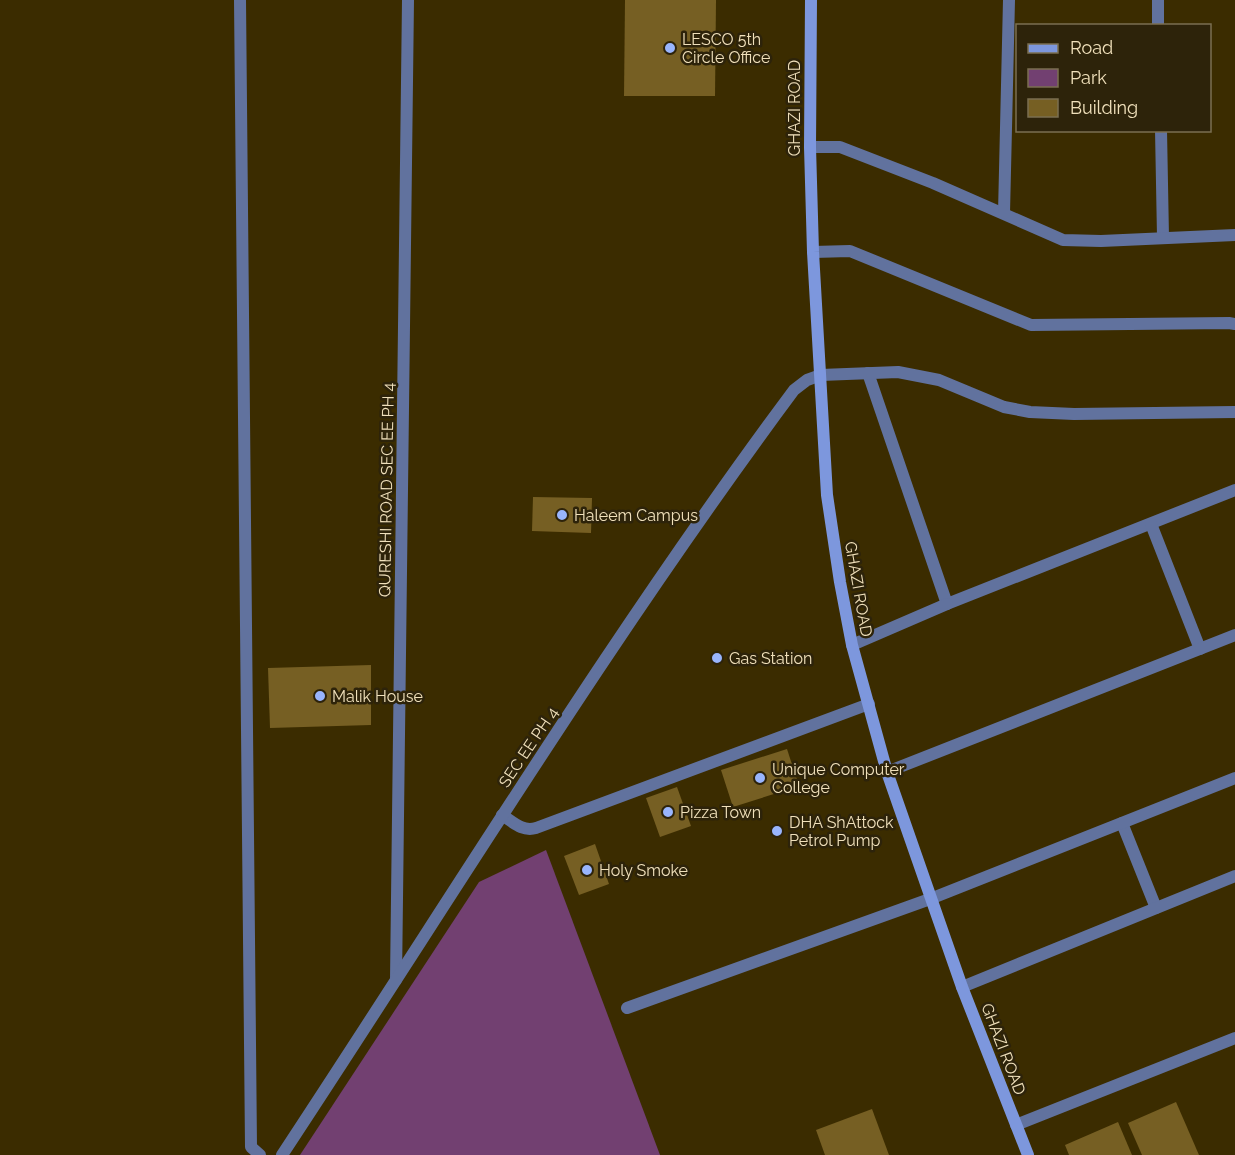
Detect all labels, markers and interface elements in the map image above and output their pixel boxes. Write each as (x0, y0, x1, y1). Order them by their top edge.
legend (1016, 24, 1211, 132)
place label: LESCO 5th Circle Office (682, 30, 770, 67)
text: Road (1070, 37, 1113, 58)
marker: LESCO 5th Circle Office (663, 41, 677, 55)
street label: GHAZI ROAD (785, 60, 804, 156)
text: Park (1070, 67, 1107, 88)
text: Building (1070, 97, 1138, 118)
street label: QURESHI ROAD SEC EE PH 4 (375, 382, 398, 597)
place label: Haleem Campus (574, 506, 698, 525)
marker: Haleem Campus (555, 508, 569, 522)
street label: GHAZI ROAD (841, 540, 876, 638)
place label: Gas Station (729, 649, 812, 668)
marker: Gas Station (710, 651, 724, 665)
place label: Malik House (332, 687, 423, 706)
marker: Malik House (313, 689, 327, 703)
street label: SEC EE PH 4 (495, 703, 562, 791)
place label: Unique Computer College (772, 760, 905, 797)
marker: Unique Computer College (753, 771, 767, 785)
place label: Pizza Town (680, 803, 761, 822)
marker: Pizza Town (661, 805, 675, 819)
place label: DHA ShAttock Petrol Pump (789, 813, 894, 850)
marker: DHA ShAttock Petrol Pump (770, 824, 784, 838)
place label: Holy Smoke (599, 861, 688, 880)
marker: Holy Smoke (580, 863, 594, 877)
street label: GHAZI ROAD (977, 1001, 1030, 1098)

